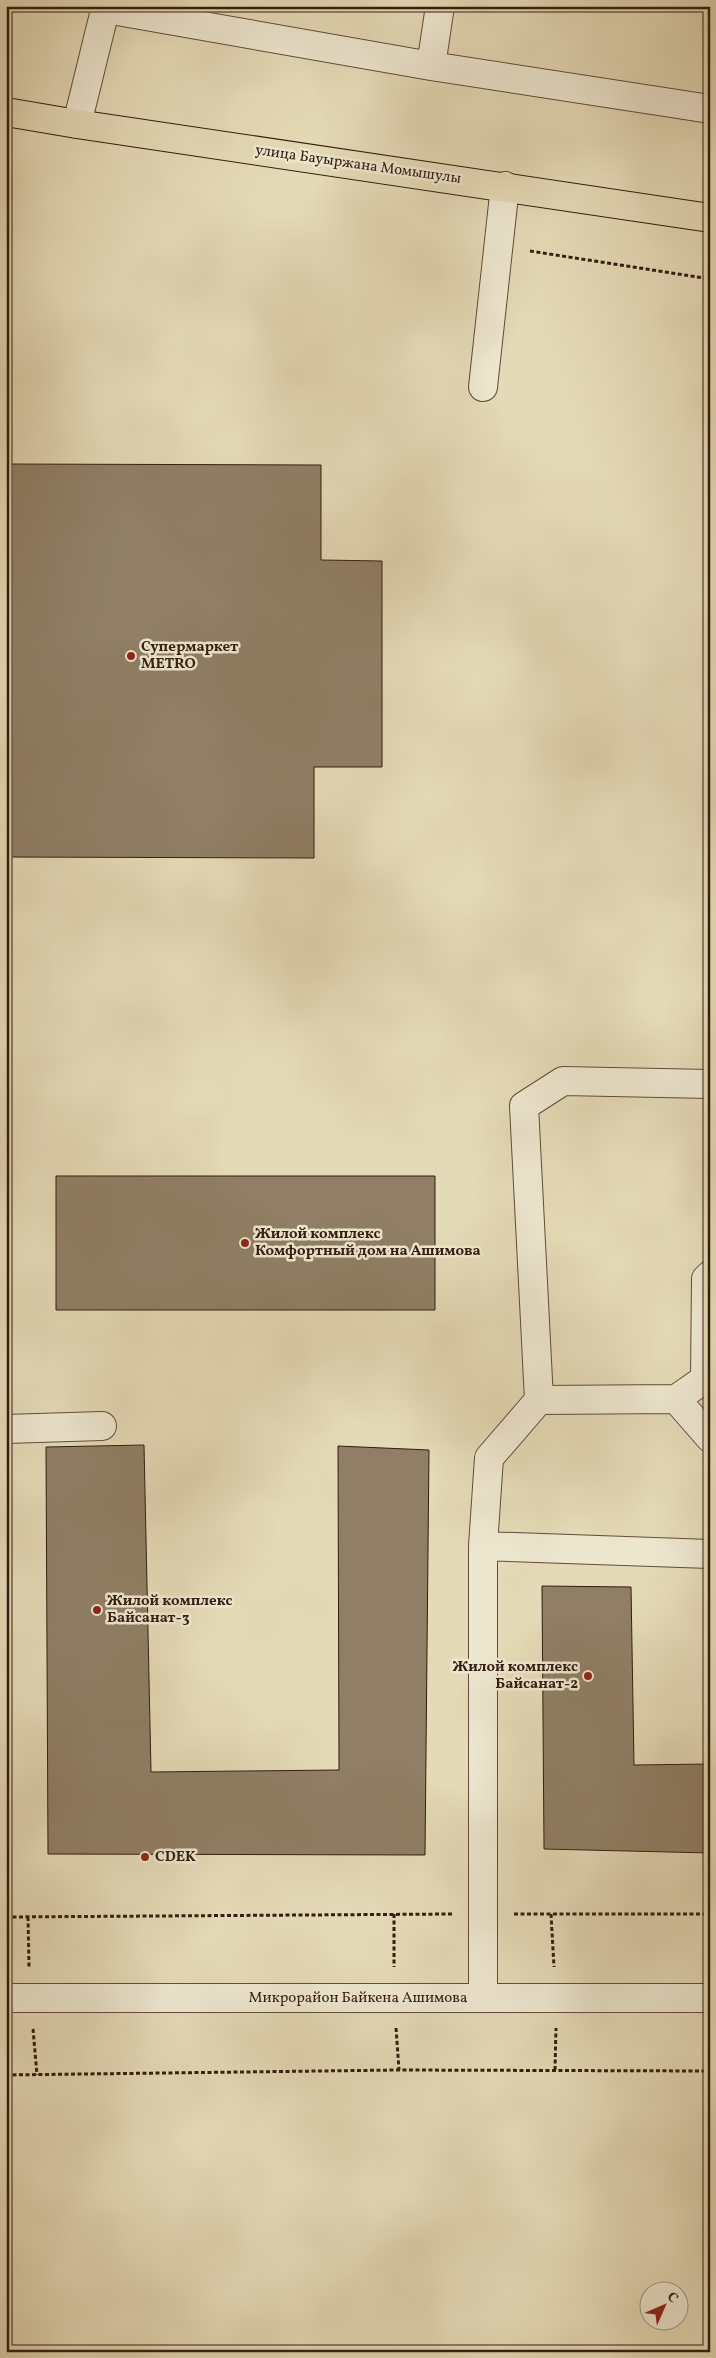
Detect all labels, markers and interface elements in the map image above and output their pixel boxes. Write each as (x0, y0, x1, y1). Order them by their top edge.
street label: улица Бауыржана Момышулы (254, 140, 463, 190)
place label: Супермаркет METRO (141, 637, 239, 675)
marker: Супермаркет METRO (125, 650, 137, 662)
place label: Жилой комплекс Комфортный дом на Ашимова (255, 1224, 481, 1262)
marker: Жилой комплекс Комфортный дом на Ашимова (239, 1237, 251, 1249)
place label: Жилой комплекс Байсанат-3 (107, 1591, 232, 1629)
marker: Жилой комплекс Байсанат-3 (91, 1604, 103, 1616)
place label: Жилой комплекс Байсанат-2 (453, 1657, 578, 1695)
marker: Жилой комплекс Байсанат-2 (582, 1670, 594, 1682)
place label: CDEK (155, 1847, 196, 1868)
marker: CDEK (139, 1851, 151, 1863)
street label: Микрорайон Байкена Ашимова (249, 1988, 467, 2009)
north arrow (638, 2280, 688, 2330)
text: С (662, 2288, 682, 2308)

